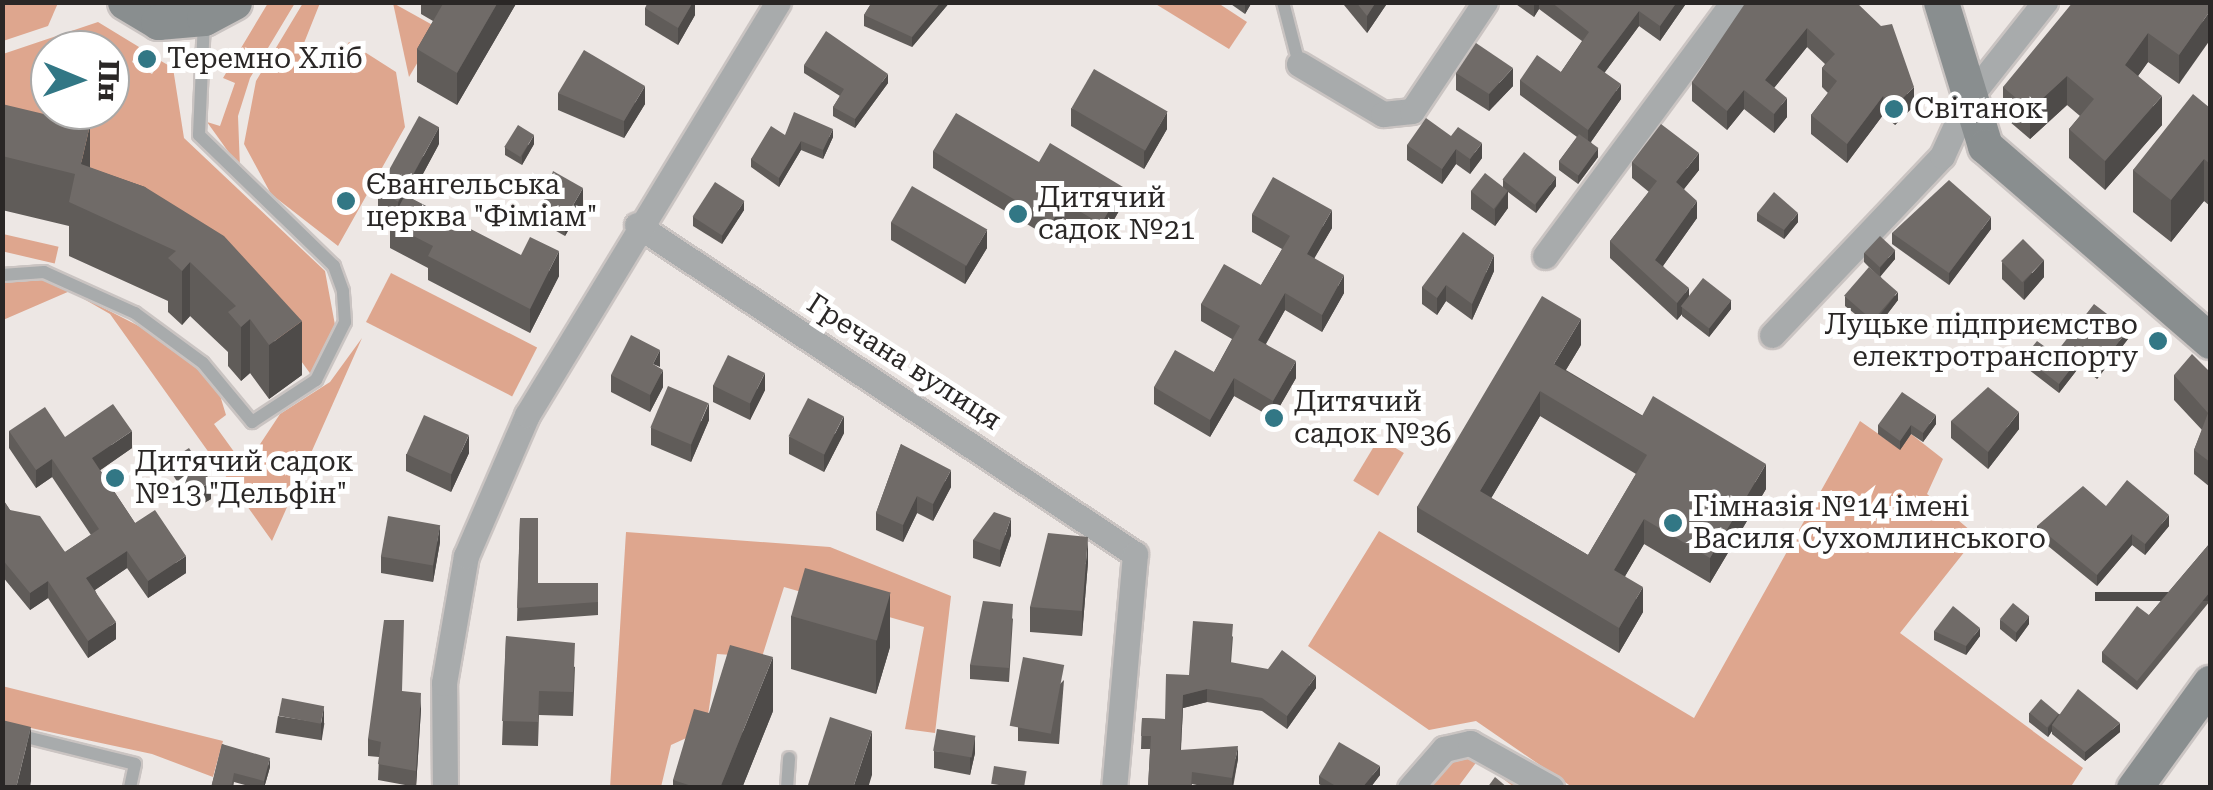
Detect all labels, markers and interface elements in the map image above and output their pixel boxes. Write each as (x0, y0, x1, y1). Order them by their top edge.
north arrow (30, 30, 130, 130)
place label: Теремно Хліб (167, 42, 363, 76)
marker: Теремно Хліб (136, 48, 158, 70)
text: Пн (92, 59, 125, 102)
place label: Світанок (1914, 92, 2043, 126)
marker: Світанок (1883, 98, 1905, 120)
place label: Євангельська церква "Фіміам" (366, 168, 597, 234)
place label: Дитячий садок №21 (1038, 181, 1195, 247)
marker: Євангельська церква "Фіміам" (335, 190, 357, 212)
marker: Дитячий садок №21 (1007, 203, 1029, 225)
street label: Гречана вулиця (801, 287, 1007, 437)
place label: Луцьке підприємство електротранспорту (1825, 308, 2138, 374)
marker: Луцьке підприємство електротранспорту (2147, 330, 2169, 352)
place label: Дитячий садок №36 (1294, 385, 1451, 451)
marker: Дитячий садок №36 (1263, 407, 1285, 429)
place label: Дитячий садок №13 "Дельфін" (135, 445, 353, 511)
marker: Дитячий садок №13 "Дельфін" (104, 467, 126, 489)
place label: Гімназія №14 імені Василя Сухомлинського (1693, 490, 2046, 556)
marker: Гімназія №14 імені Василя Сухомлинського (1662, 512, 1684, 534)

